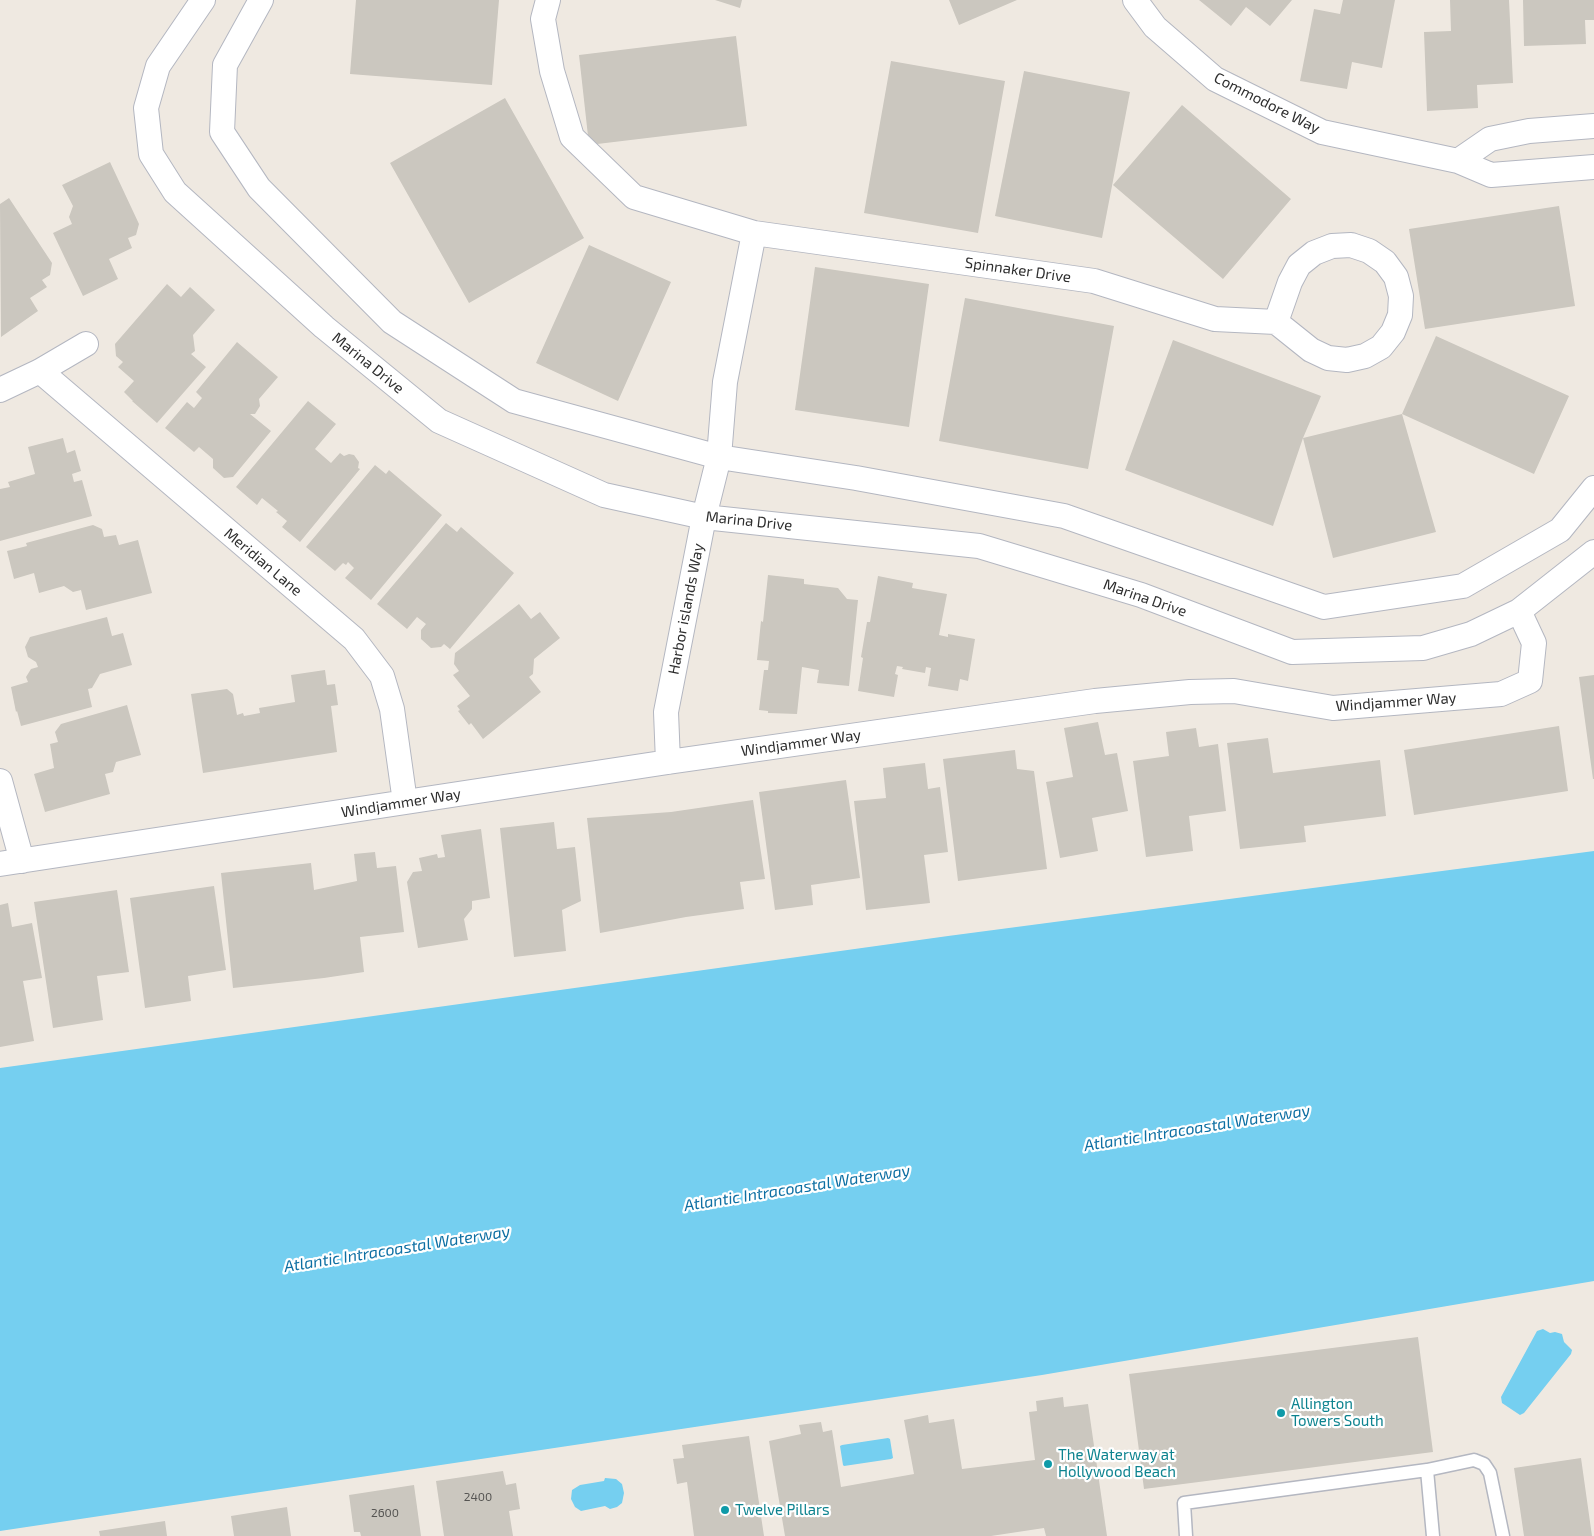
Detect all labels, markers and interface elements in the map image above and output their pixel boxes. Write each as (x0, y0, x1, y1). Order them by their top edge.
street label: Commodore Way (1211, 69, 1323, 137)
street label: Spinnaker Drive (964, 254, 1072, 286)
street label: Marina Drive (329, 329, 407, 397)
street label: Marina Drive (705, 508, 793, 534)
street label: Meridian Lane (220, 524, 306, 600)
street label: Harbor islands Way (664, 542, 708, 676)
street label: Marina Drive (1101, 575, 1189, 621)
street label: Windjammer Way (1335, 689, 1457, 715)
street label: Windjammer Way (740, 726, 862, 760)
street label: Windjammer Way (340, 785, 462, 821)
water label: Atlantic Intracoastal Waterway (1083, 1101, 1311, 1155)
water label: Atlantic Intracoastal Waterway (683, 1161, 911, 1215)
water label: Atlantic Intracoastal Waterway (283, 1222, 511, 1276)
place label: Allington Towers South (1291, 1395, 1384, 1430)
marker: Allington Towers South (1275, 1407, 1287, 1419)
place label: The Waterway at Hollywood Beach (1058, 1446, 1176, 1481)
marker: The Waterway at Hollywood Beach (1042, 1458, 1054, 1470)
house number: 2400 (464, 1490, 492, 1504)
place label: Twelve Pillars (735, 1501, 830, 1519)
marker: Twelve Pillars (719, 1504, 731, 1516)
house number: 2600 (371, 1506, 399, 1520)

